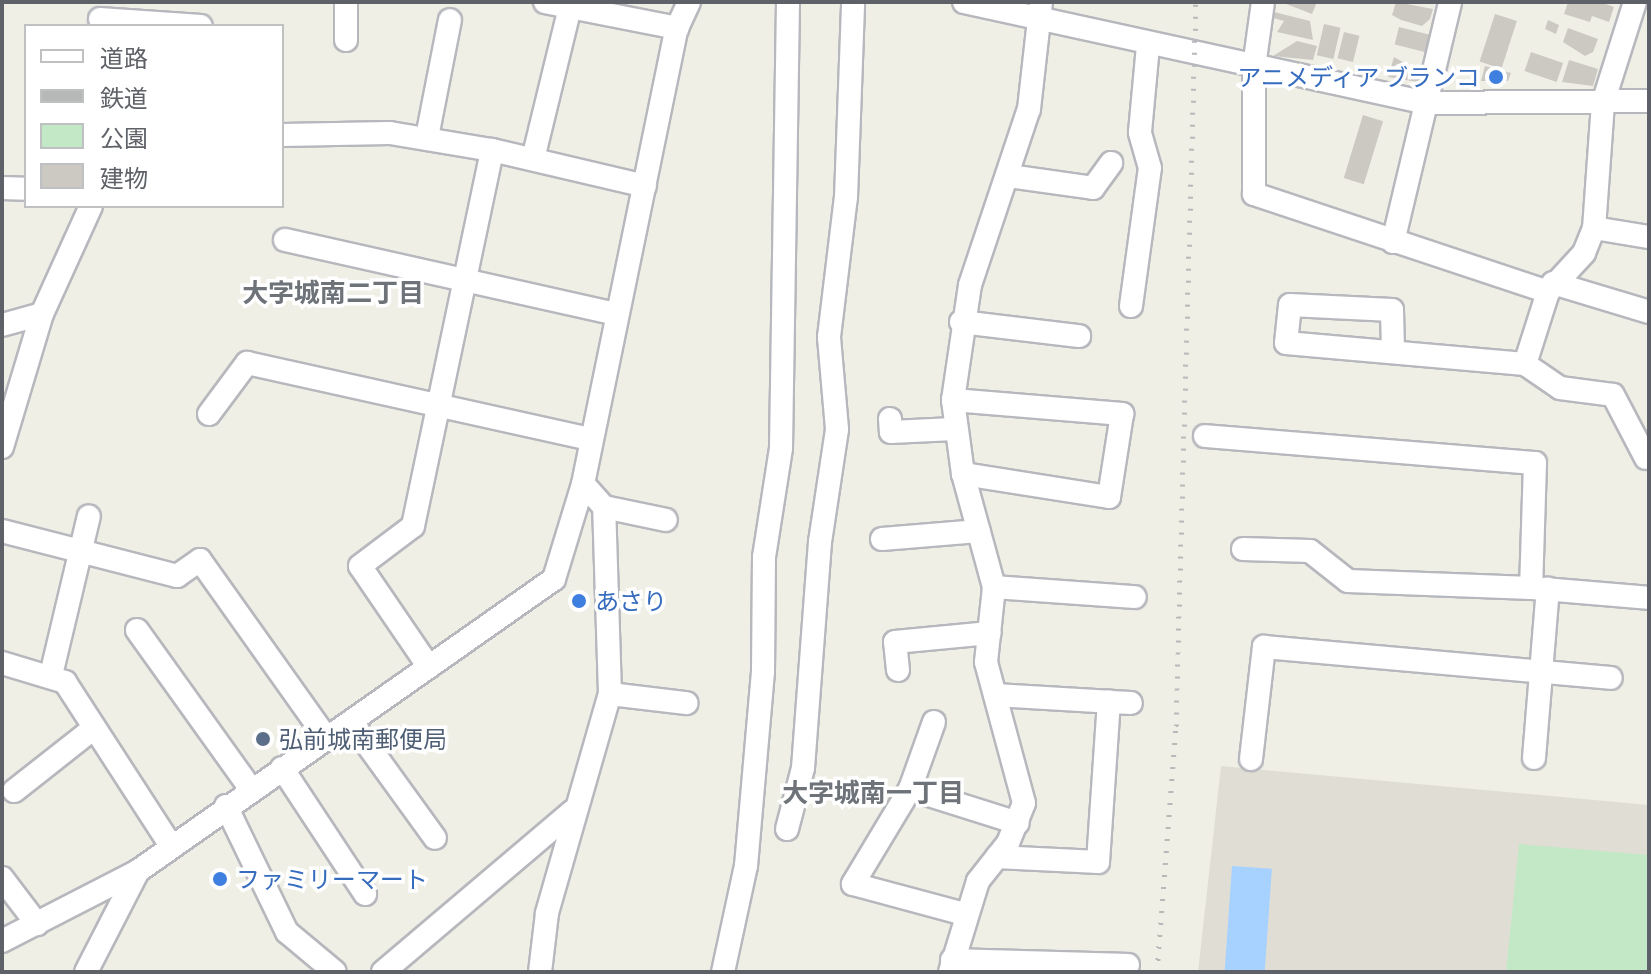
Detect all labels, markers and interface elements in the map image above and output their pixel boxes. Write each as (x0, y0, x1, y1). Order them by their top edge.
legend (24, 24, 284, 208)
text: 道路 (100, 43, 148, 72)
place label: アニメディア ブランコ (1235, 63, 1480, 91)
marker: アニメディア ブランコ (1487, 68, 1505, 86)
text: 鉄道 (100, 83, 148, 112)
text: 公園 (100, 123, 148, 152)
text: 建物 (100, 163, 148, 192)
district label: 大字城南二丁目 (242, 276, 424, 308)
place label: あさり (595, 587, 667, 615)
marker: あさり (570, 592, 588, 610)
place label: 弘前城南郵便局 (279, 725, 447, 753)
marker: 弘前城南郵便局 (254, 730, 272, 748)
district label: 大字城南一丁目 (782, 776, 964, 808)
place label: ファミリーマート (236, 865, 428, 893)
marker: ファミリーマート (211, 870, 229, 888)

